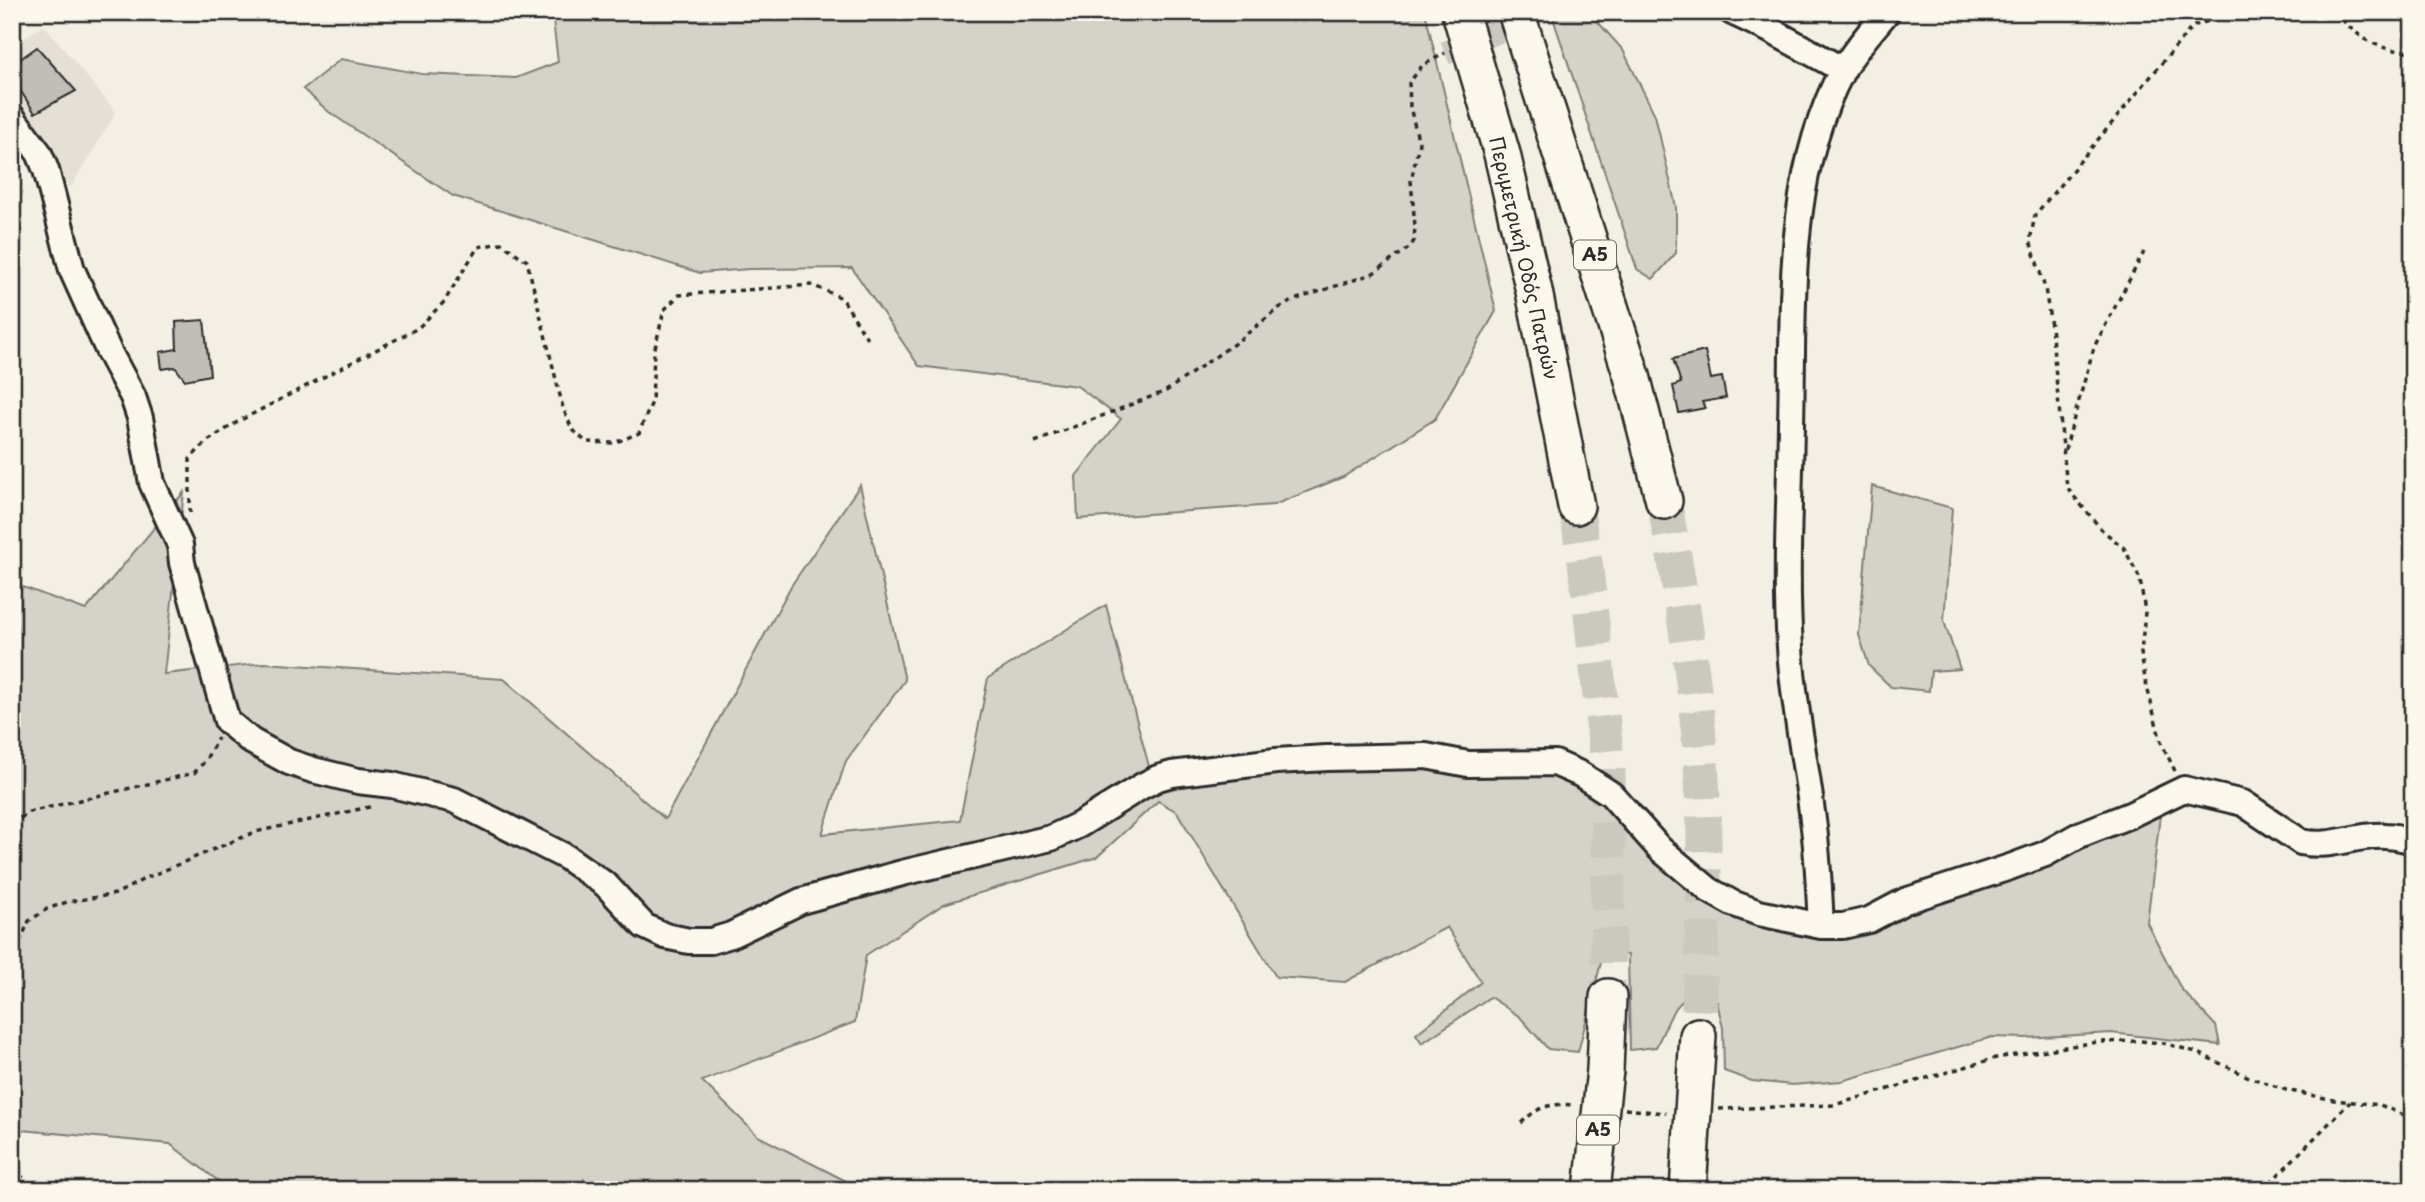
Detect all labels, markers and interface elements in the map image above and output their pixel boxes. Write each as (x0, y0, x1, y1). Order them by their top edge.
street label: Περιμετρική Οδός Πατρών (1483, 133, 1567, 383)
road number: Α5 (1574, 241, 1616, 270)
road number: Α5 (1577, 1115, 1619, 1144)

